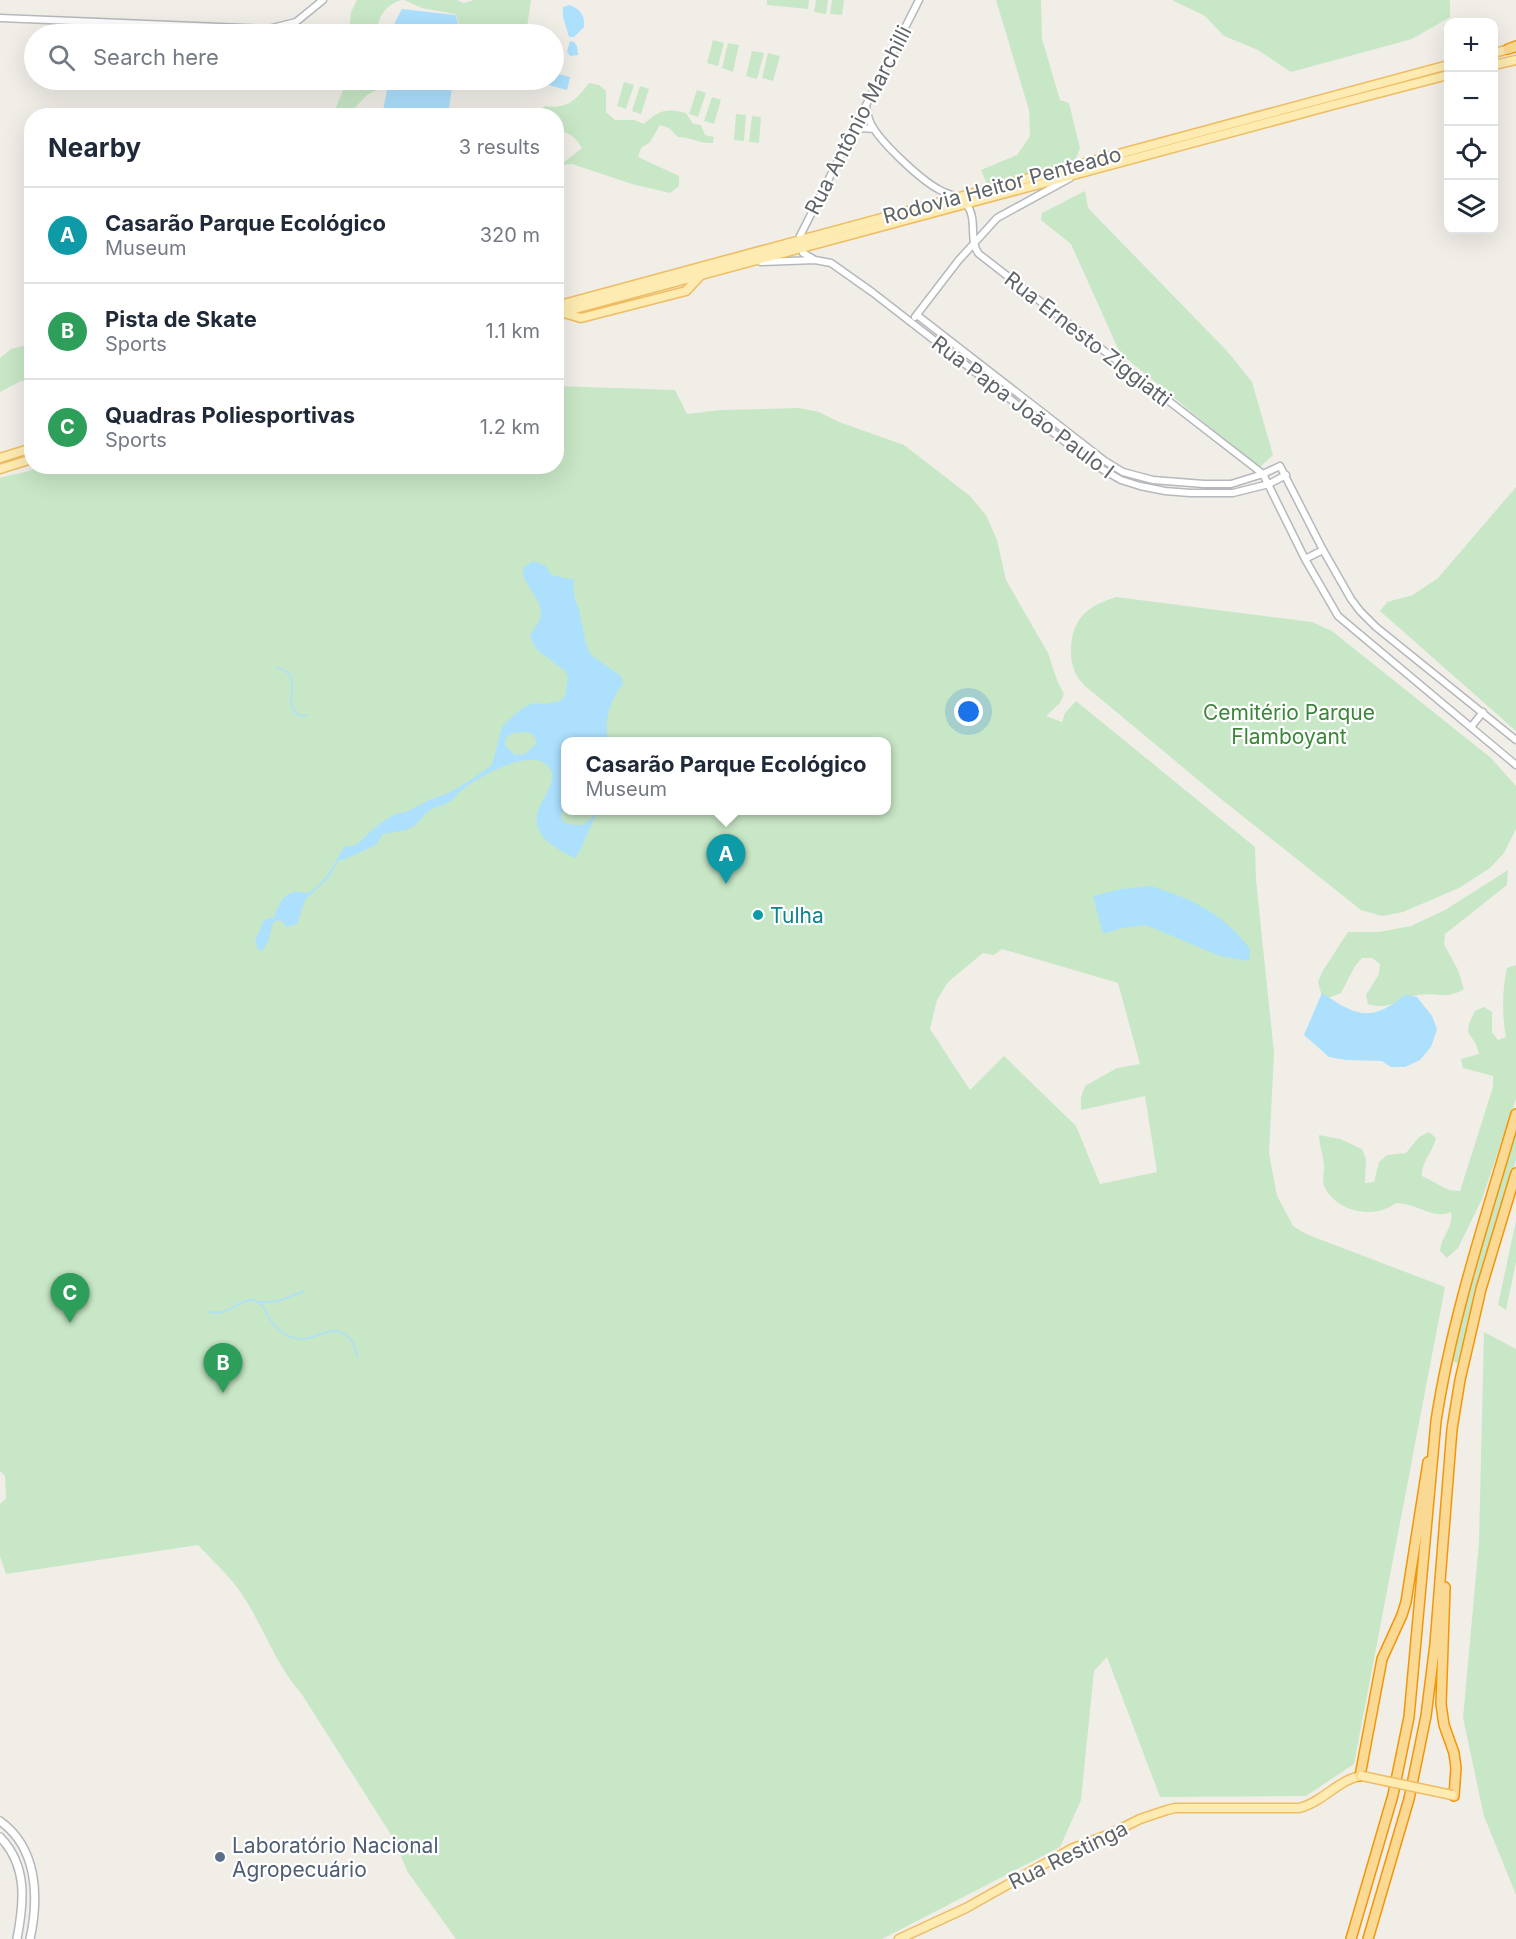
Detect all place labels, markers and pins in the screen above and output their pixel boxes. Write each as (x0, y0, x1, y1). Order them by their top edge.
pin: A (706, 834, 746, 884)
place label: Tulha (770, 903, 824, 928)
marker: Tulha (751, 908, 765, 922)
pin: C (50, 1274, 90, 1323)
pin: B (204, 1344, 242, 1393)
place label: Laboratório Nacional Agropecuário (232, 1833, 438, 1882)
marker: Laboratório Nacional Agropecuário (213, 1850, 227, 1864)

